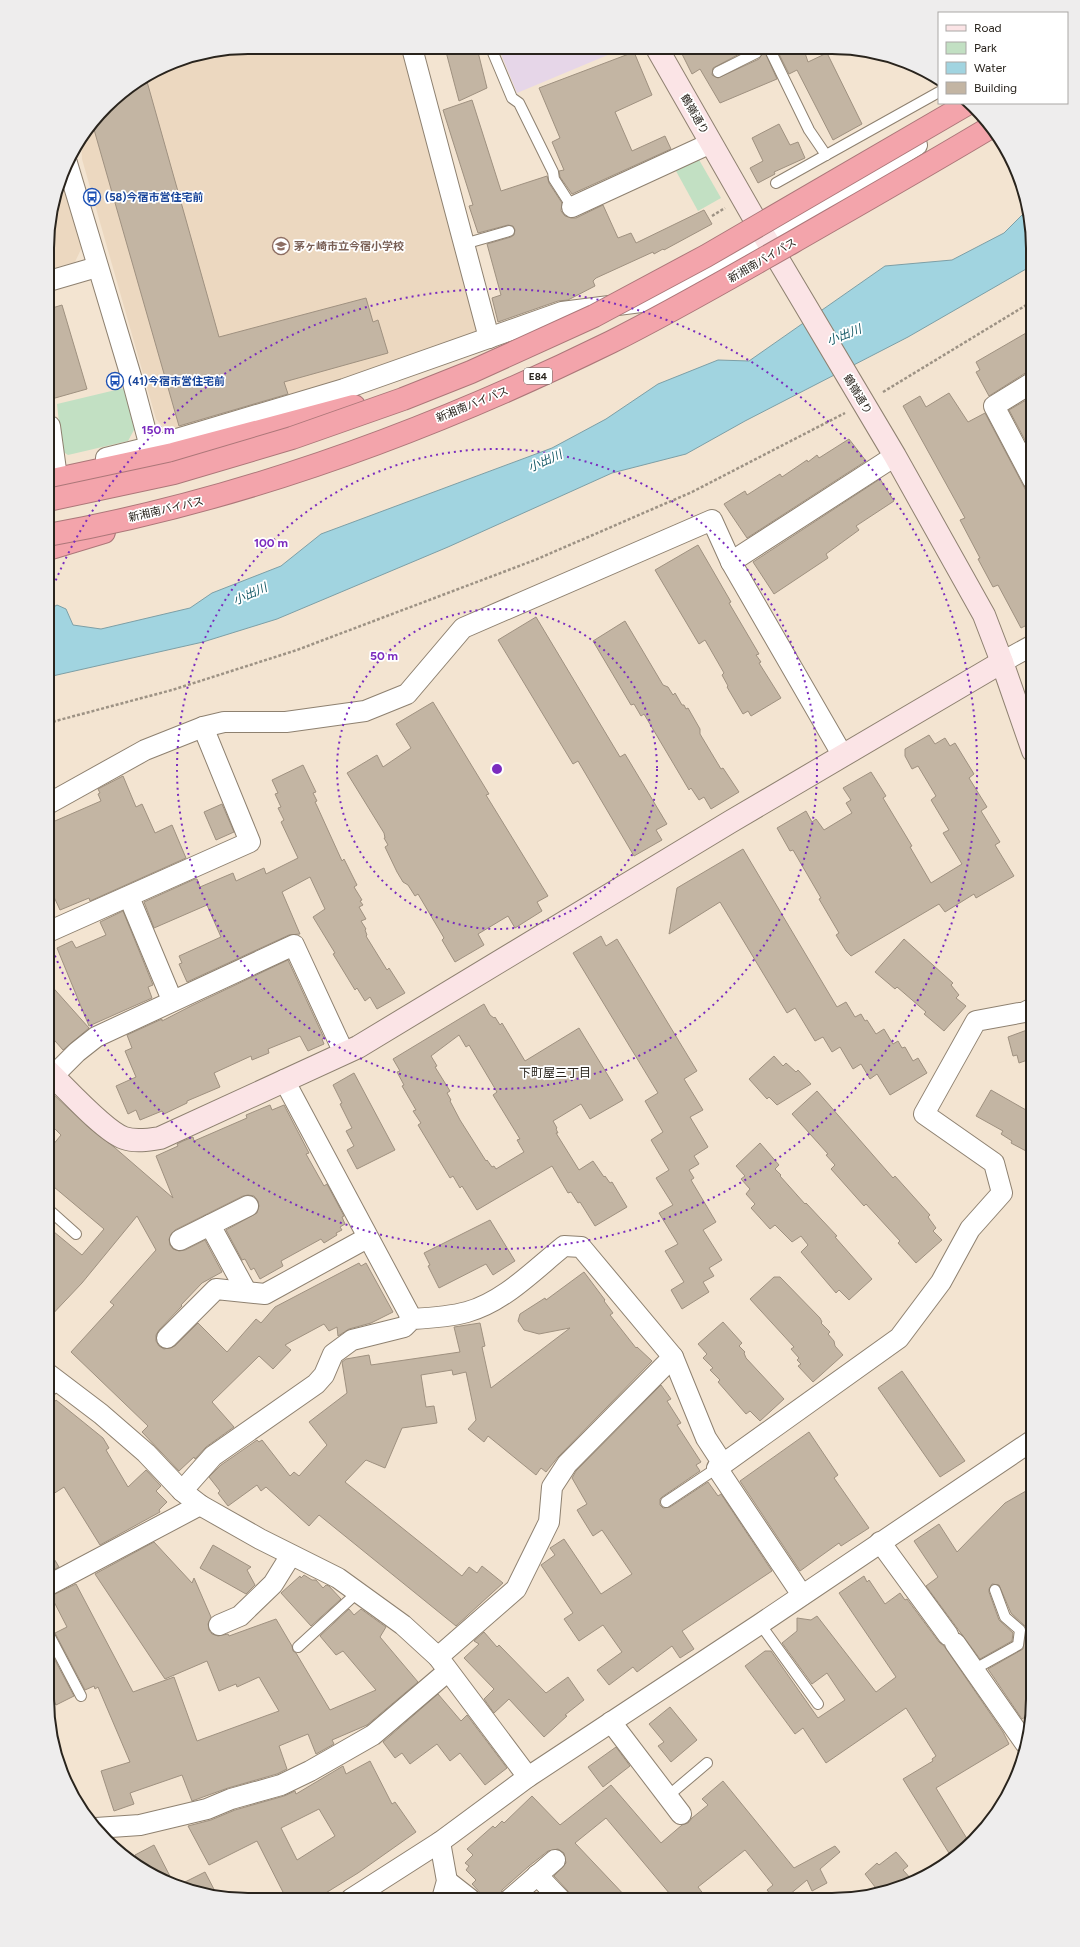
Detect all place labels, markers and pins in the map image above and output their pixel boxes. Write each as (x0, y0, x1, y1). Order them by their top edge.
bus stop icon: (58)今宿市営住宅前 (82, 187, 102, 207)
place label: (58)今宿市営住宅前 (105, 191, 204, 204)
school or university icon: 茅ヶ崎市立今宿小学校 (271, 236, 291, 256)
place label: 茅ヶ崎市立今宿小学校 (294, 240, 404, 253)
bus stop icon: (41)今宿市営住宅前 (105, 371, 125, 391)
place label: (41)今宿市営住宅前 (128, 375, 225, 388)
centre of rings (490, 762, 504, 776)

